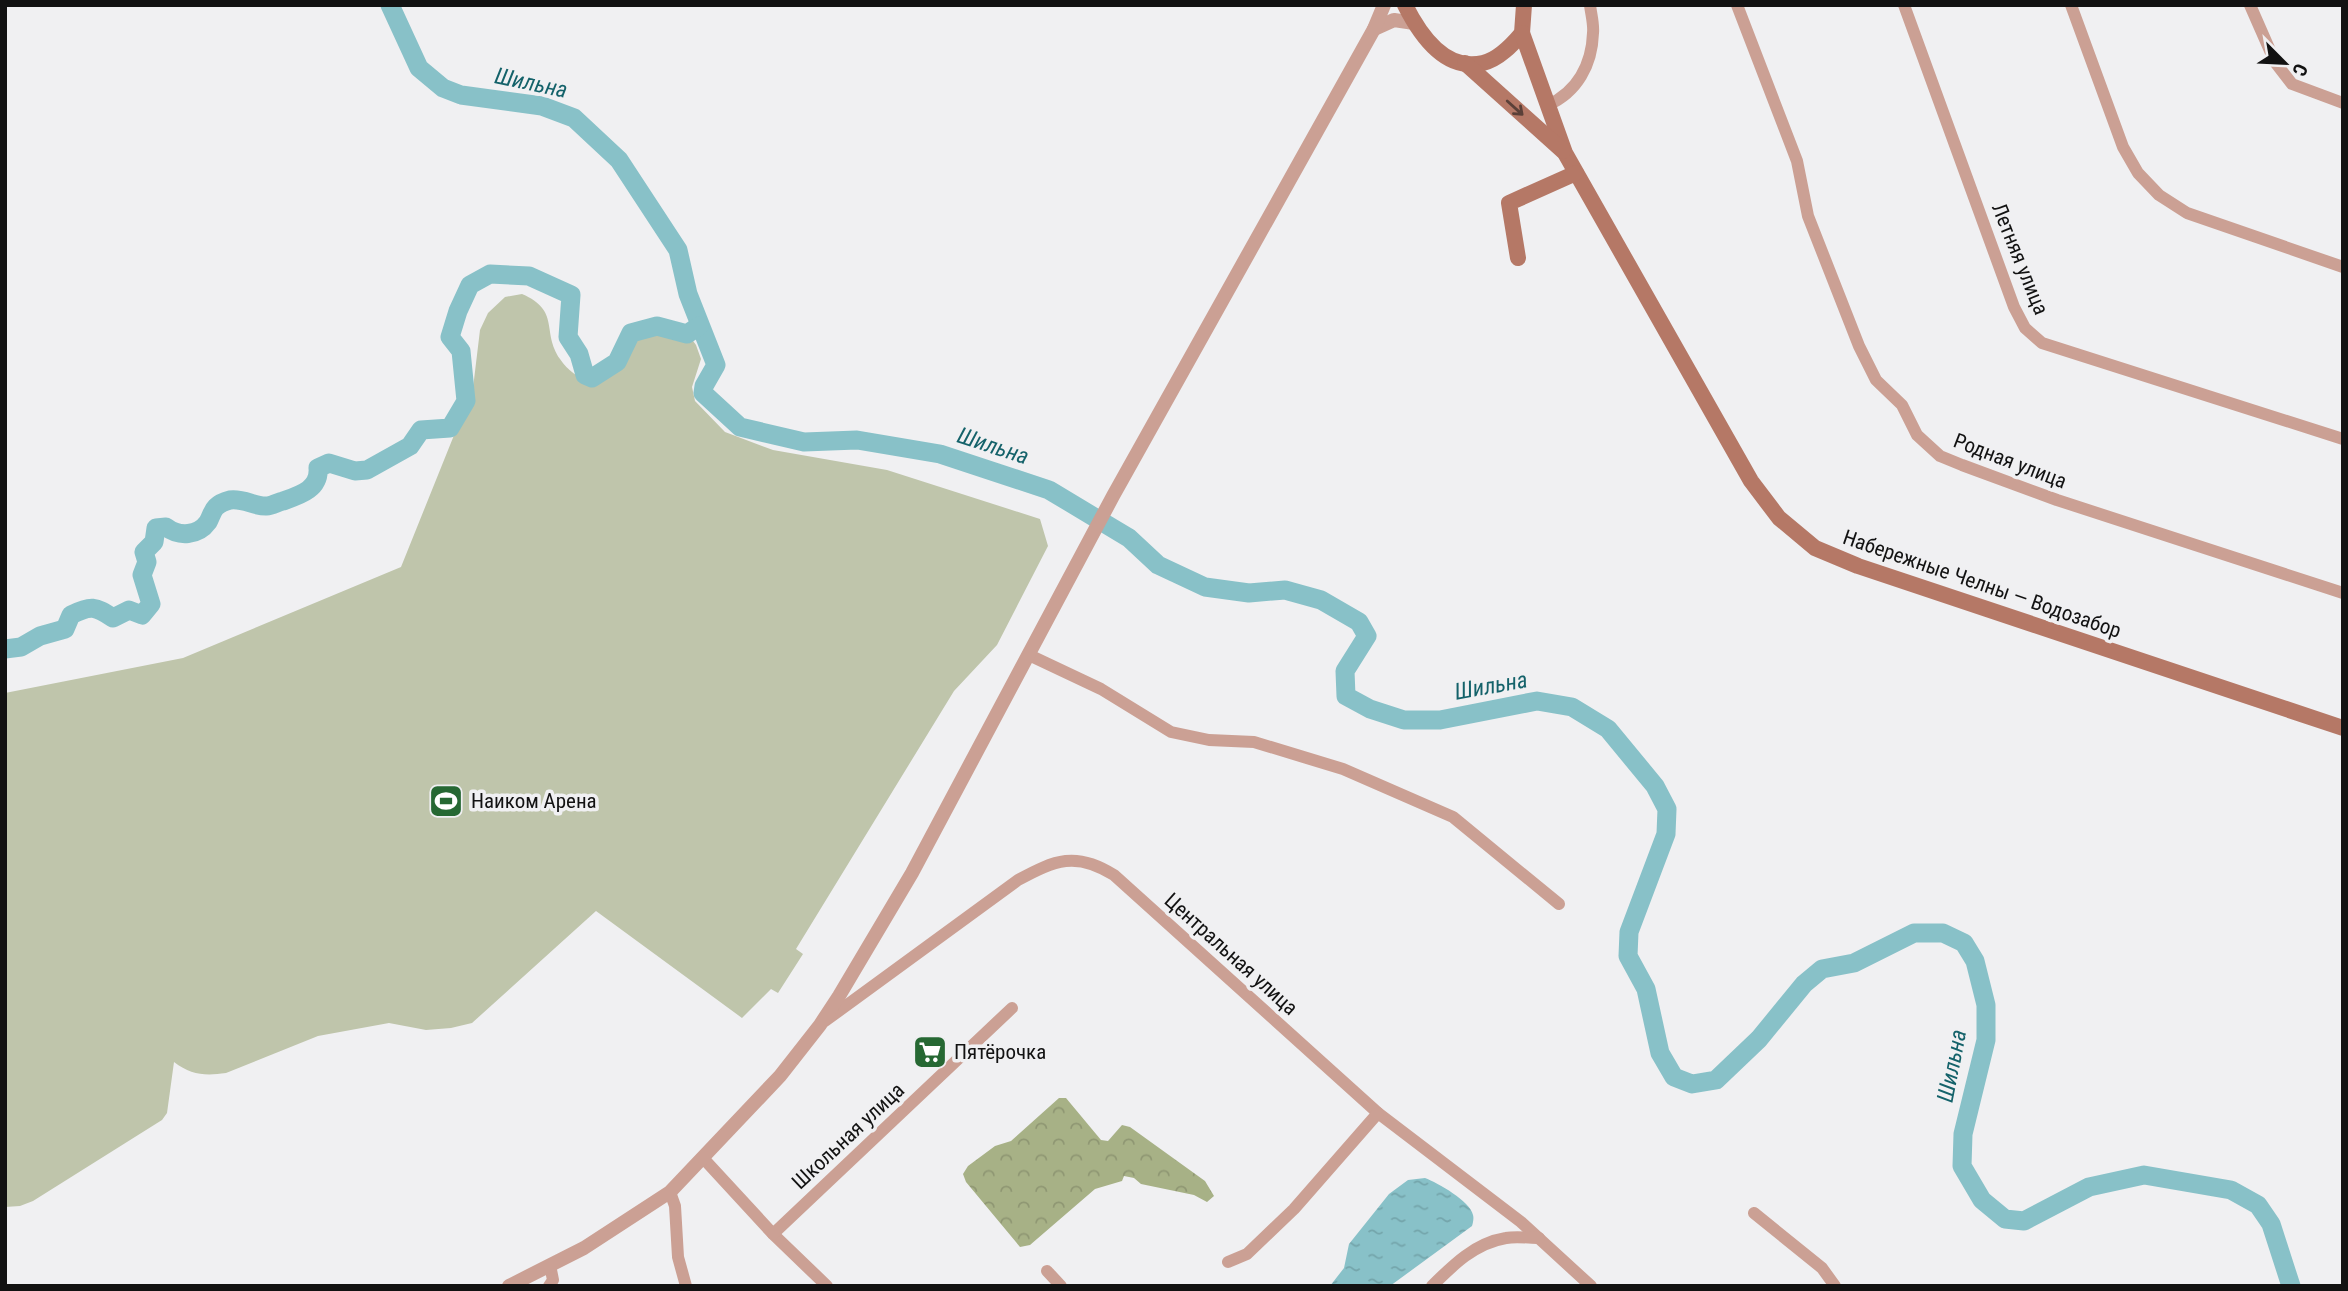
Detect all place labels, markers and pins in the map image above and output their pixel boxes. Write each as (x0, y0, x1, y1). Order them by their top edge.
sports icon: Наиком Арена (427, 782, 465, 820)
place label: Наиком Арена (471, 789, 597, 813)
supermarket icon: Пятёрочка (911, 1033, 949, 1071)
place label: Пятёрочка (954, 1040, 1046, 1064)

